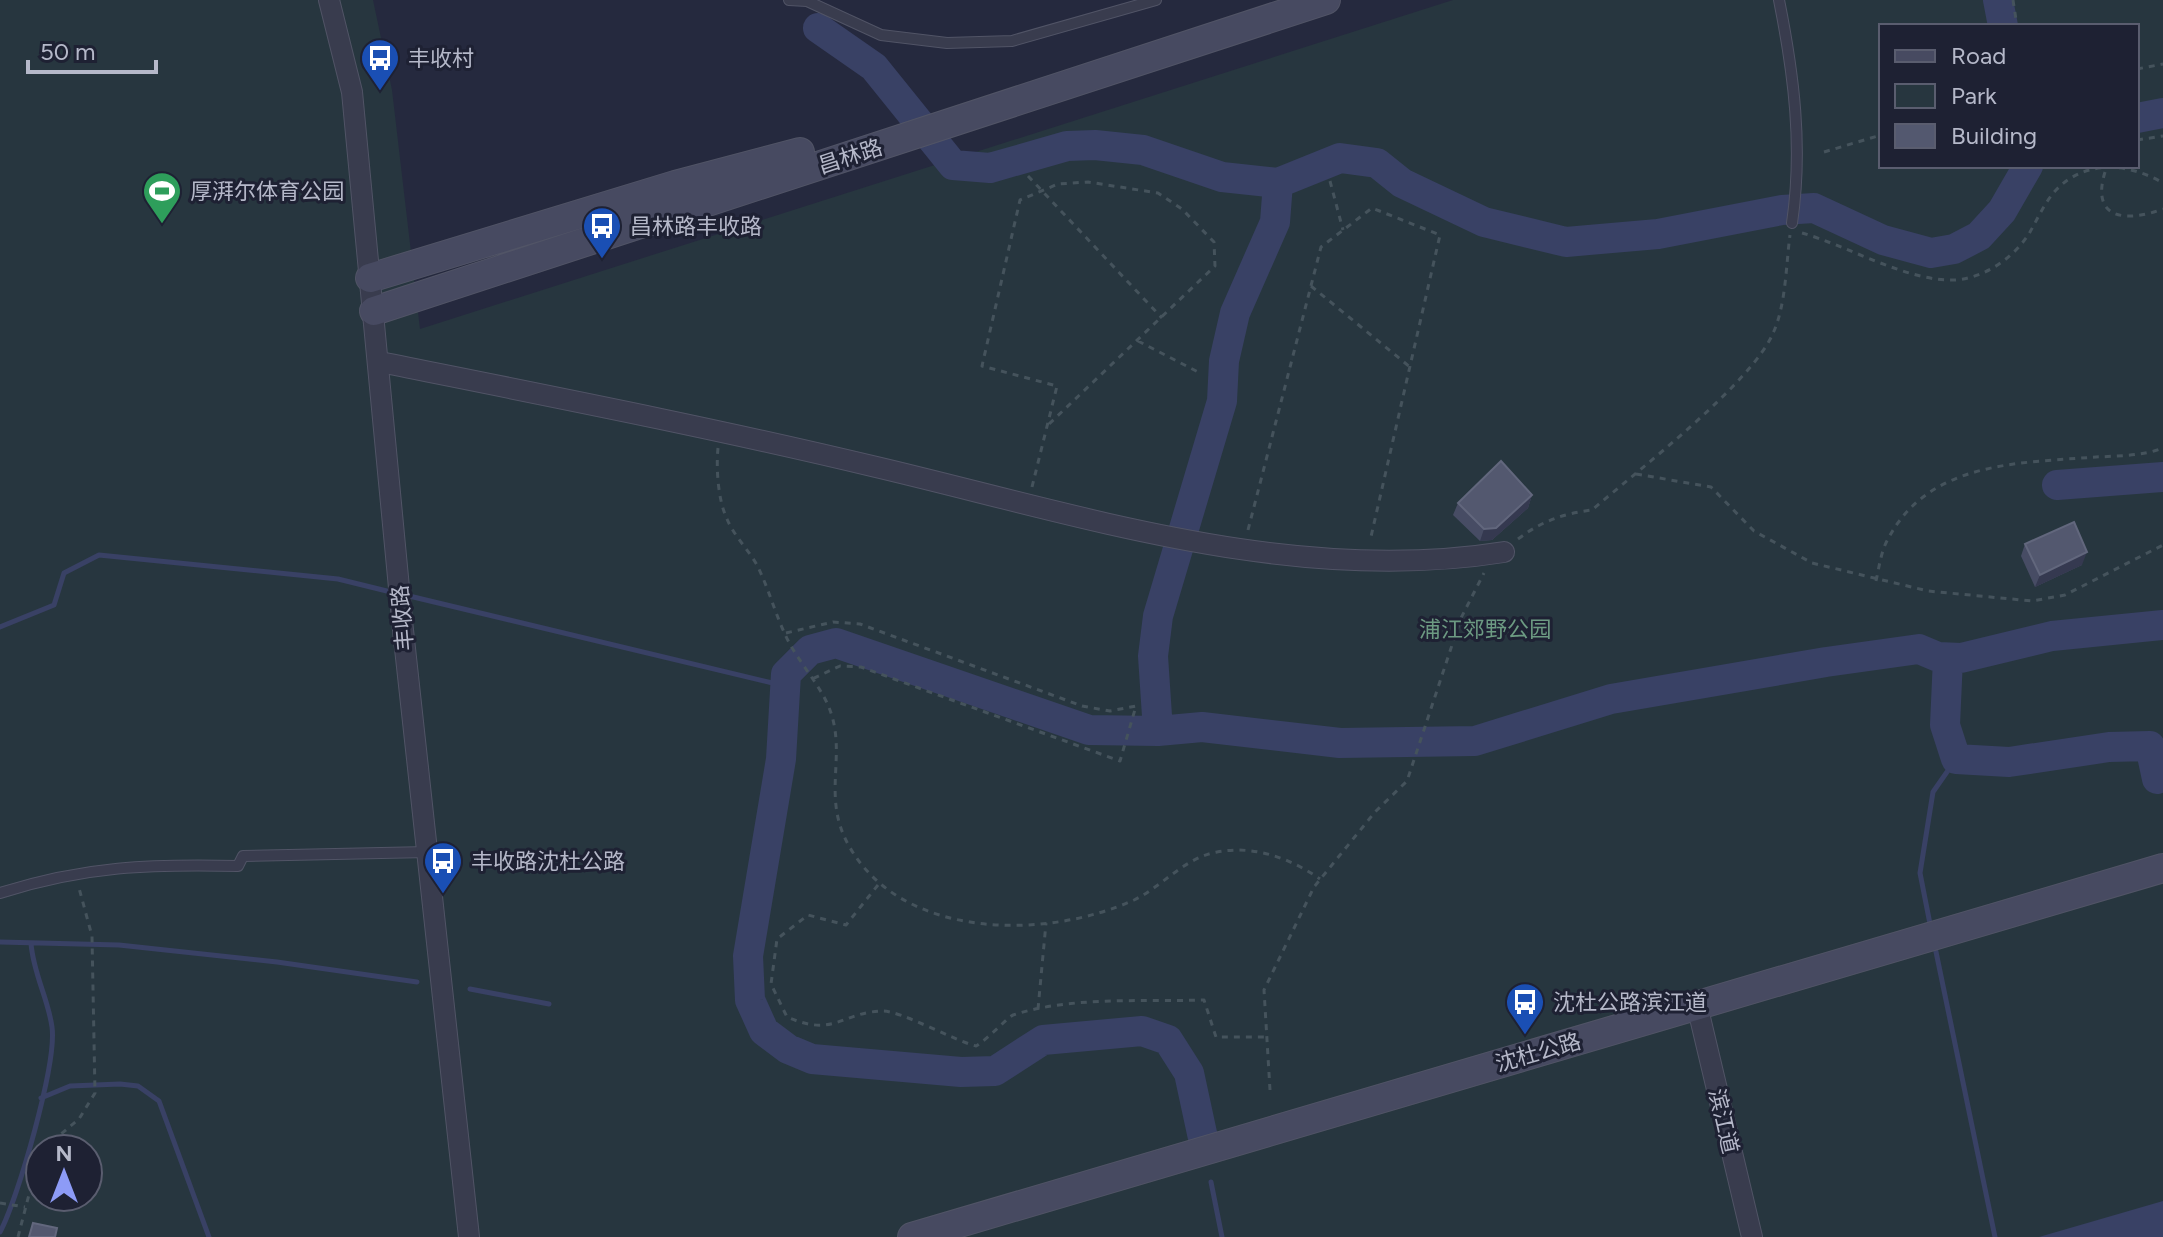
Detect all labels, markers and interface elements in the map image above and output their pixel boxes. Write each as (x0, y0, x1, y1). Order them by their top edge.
scale bar (28, 24, 156, 74)
legend (1879, 24, 2139, 168)
text: 50 m (40, 37, 96, 66)
bus stop icon: 丰收村 (359, 37, 401, 92)
text: Road (1951, 41, 2006, 70)
place label: 丰收村 (408, 45, 474, 72)
text: Park (1951, 81, 1997, 110)
text: Building (1951, 121, 2037, 150)
street label: 昌林路 (815, 133, 886, 180)
sports icon: 厚湃尔体育公园 (141, 170, 183, 225)
place label: 厚湃尔体育公园 (190, 178, 344, 205)
bus stop icon: 昌林路丰收路 (581, 205, 623, 260)
place label: 昌林路丰收路 (630, 213, 762, 240)
street label: 丰收路 (386, 584, 419, 652)
park label: 浦江郊野公园 (1419, 616, 1551, 643)
bus stop icon: 丰收路沈杜公路 (422, 840, 464, 895)
place label: 丰收路沈杜公路 (471, 848, 625, 875)
bus stop icon: 沈杜公路滨江道 (1504, 981, 1546, 1036)
place label: 沈杜公路滨江道 (1553, 989, 1707, 1016)
street label: 沈杜公路 (1492, 1027, 1584, 1078)
street label: 滨江道 (1703, 1086, 1744, 1156)
north arrow (24, 1133, 104, 1213)
text: N (55, 1140, 73, 1167)

